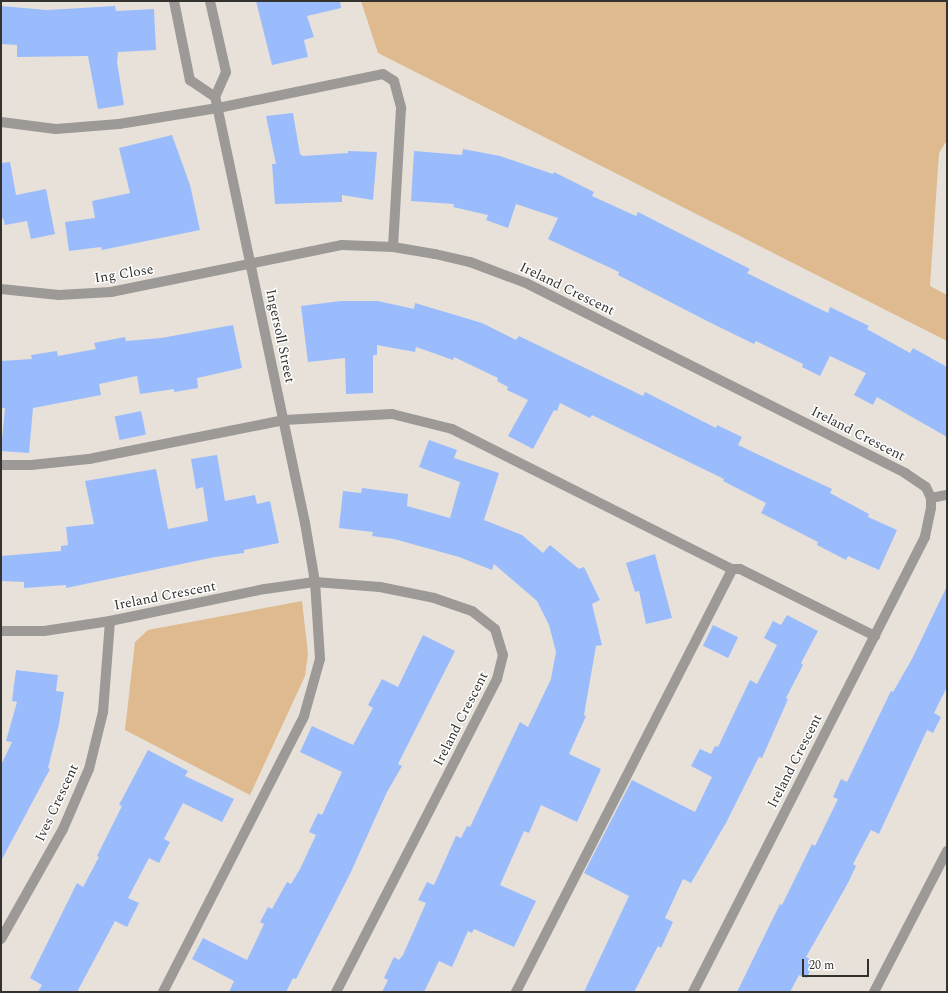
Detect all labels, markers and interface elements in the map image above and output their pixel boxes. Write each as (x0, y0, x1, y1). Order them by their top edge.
street label: Ireland Crescent (517, 259, 617, 319)
street label: Ing Close (93, 261, 155, 287)
street label: Ingersoll Street (262, 288, 298, 384)
street label: Ireland Crescent (808, 403, 908, 465)
street label: Ireland Crescent (113, 578, 217, 614)
street label: Ireland Crescent (430, 669, 492, 769)
street label: Ireland Crescent (764, 711, 826, 811)
street label: Ives Crescent (32, 762, 82, 844)
scale bar (804, 951, 871, 977)
text: 20 m (809, 956, 834, 975)

